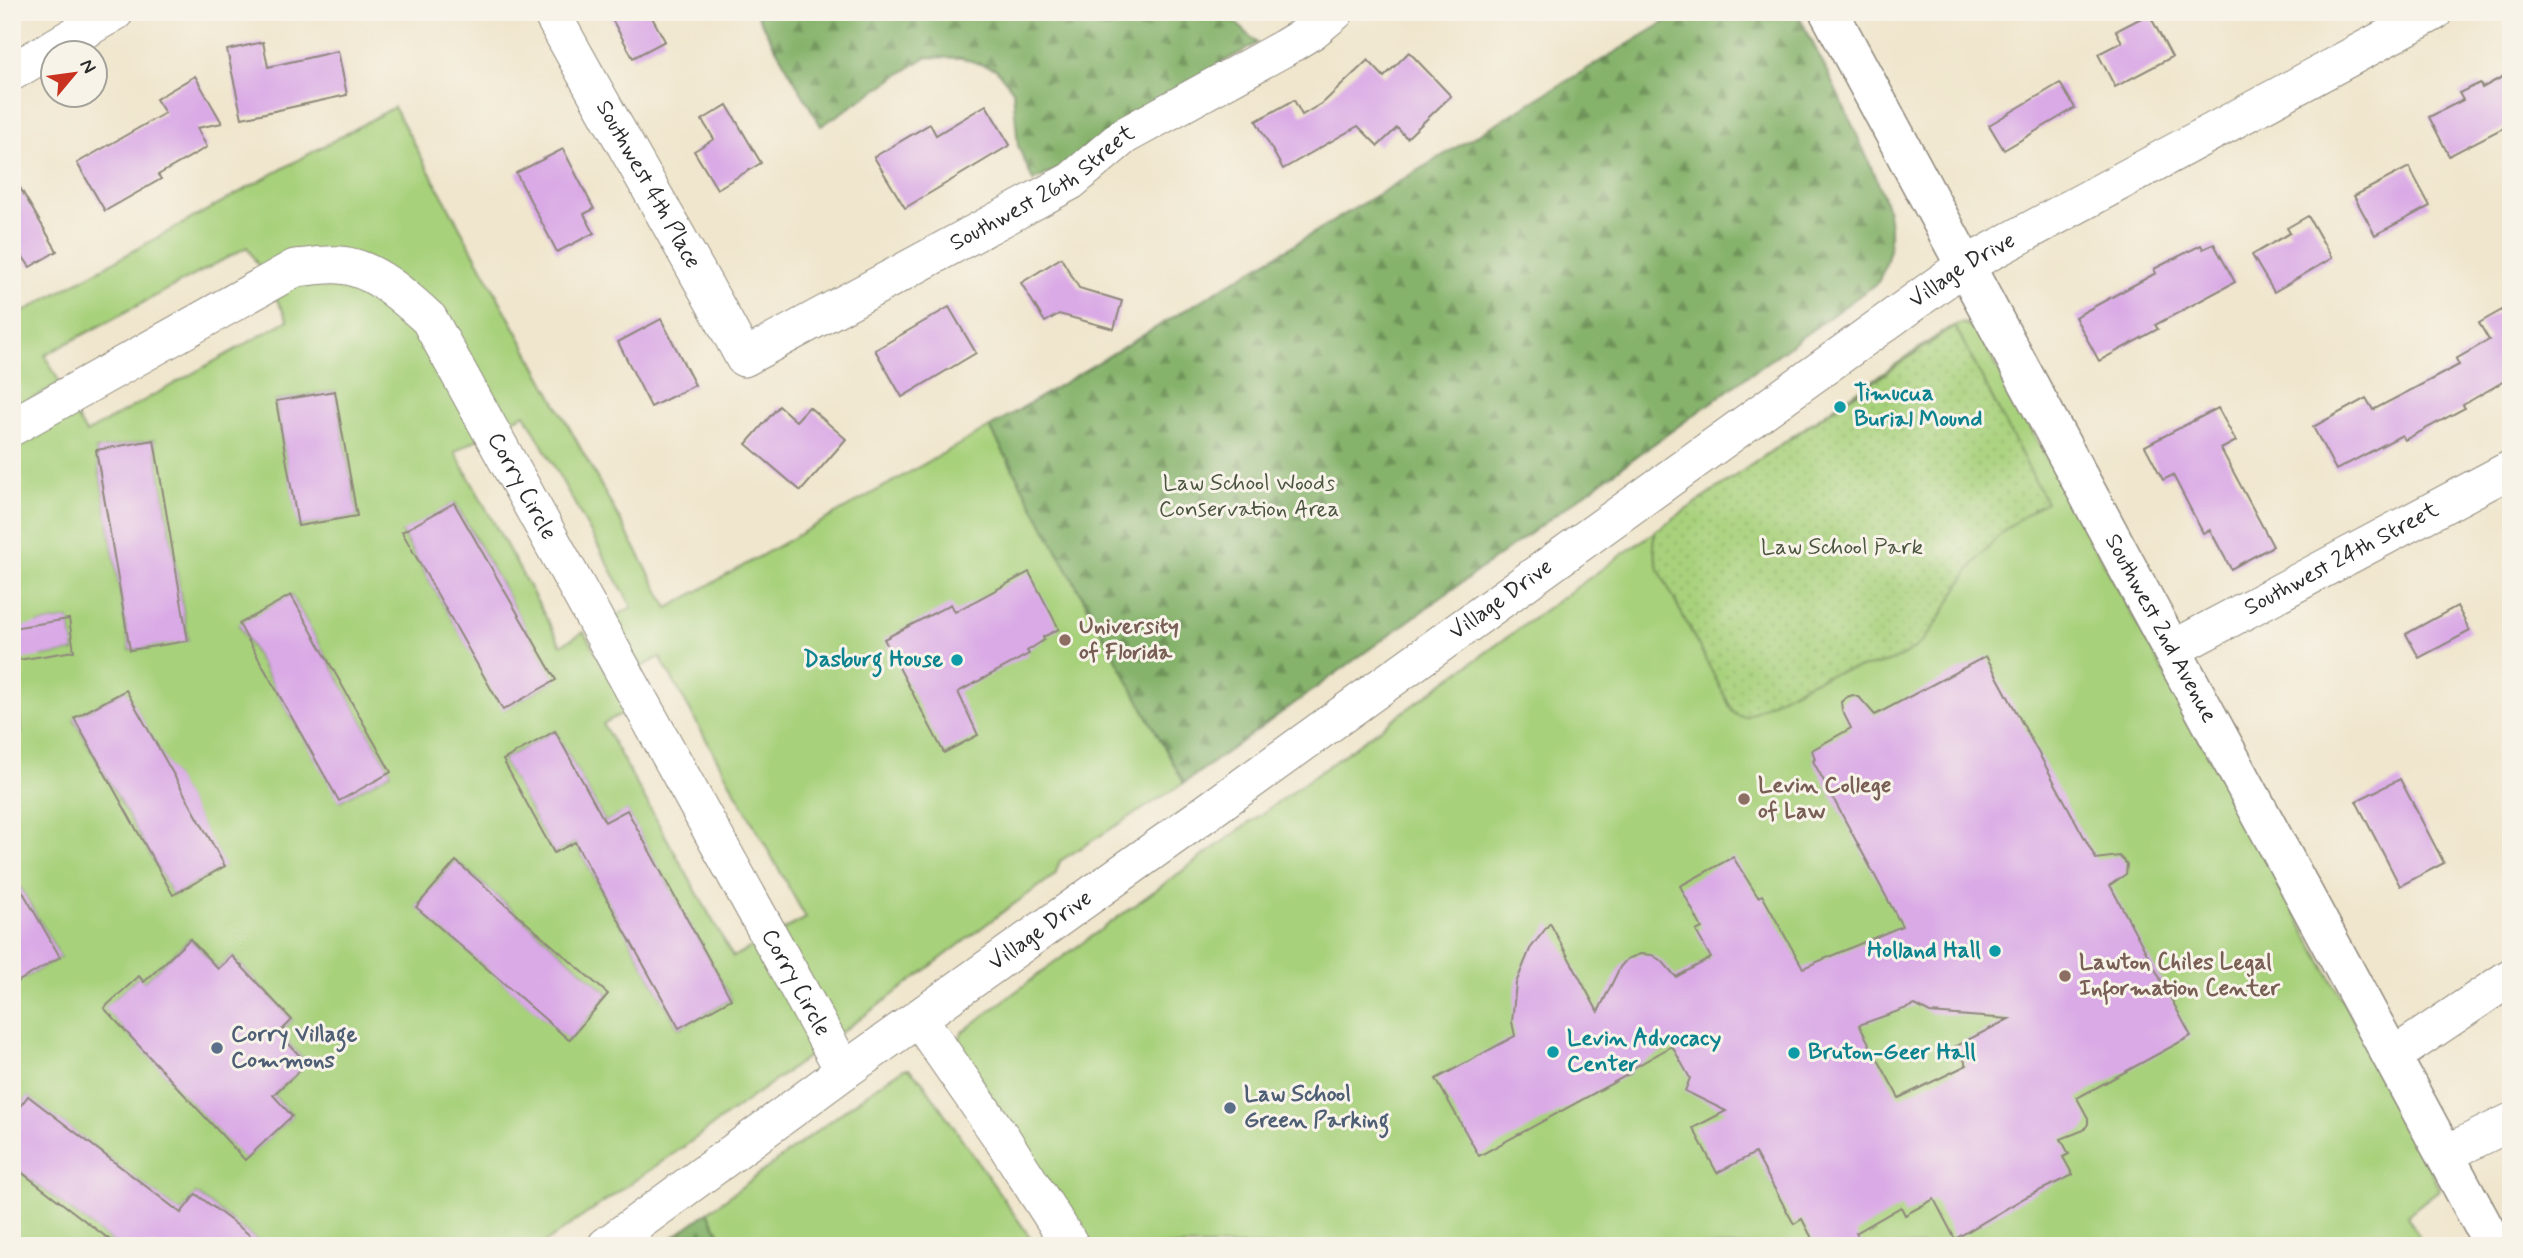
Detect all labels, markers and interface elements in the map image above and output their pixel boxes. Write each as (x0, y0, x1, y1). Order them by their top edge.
north arrow (38, 38, 108, 108)
text: N (74, 55, 102, 78)
street label: Southwest 4th Place (588, 95, 707, 274)
street label: Southwest 26th Street (945, 118, 1140, 259)
street label: Village Drive (1903, 226, 2021, 316)
place label: Timucua Burial Mound (1854, 379, 1983, 435)
marker: Timucua Burial Mound (1832, 399, 1848, 415)
street label: Corry Circle (480, 427, 563, 546)
park label: Law School Woods Conservation Area (1159, 469, 1339, 525)
street label: Southwest 24th Street (2239, 495, 2444, 623)
street label: Southwest 2nd Avenue (2097, 529, 2224, 728)
park label: Law School Park (1761, 533, 1923, 563)
street label: Village Drive (1444, 553, 1559, 647)
place label: University of Florida (1079, 612, 1179, 668)
marker: University of Florida (1057, 632, 1073, 648)
place label: Dasburg House (803, 645, 943, 678)
marker: Dasburg House (949, 652, 965, 668)
place label: Levin College of Law (1758, 771, 1891, 827)
marker: Levin College of Law (1736, 791, 1752, 807)
street label: Village Drive (983, 884, 1099, 978)
street label: Corry Circle (754, 924, 837, 1042)
place label: Holland Hall (1867, 936, 1981, 966)
marker: Holland Hall (1987, 943, 2003, 959)
place label: Lawton Chiles Legal Information Center (2079, 948, 2281, 1005)
marker: Lawton Chiles Legal Information Center (2057, 968, 2073, 984)
place label: Corry Village Commons (231, 1020, 358, 1076)
place label: Levin Advocacy Center (1567, 1024, 1721, 1080)
place label: Bruton-Geer Hall (1808, 1038, 1976, 1068)
marker: Corry Village Commons (209, 1040, 225, 1056)
marker: Levin Advocacy Center (1545, 1044, 1561, 1060)
marker: Bruton-Geer Hall (1786, 1045, 1802, 1061)
place label: Law School Green Parking (1244, 1080, 1389, 1139)
marker: Law School Green Parking (1222, 1100, 1238, 1116)

